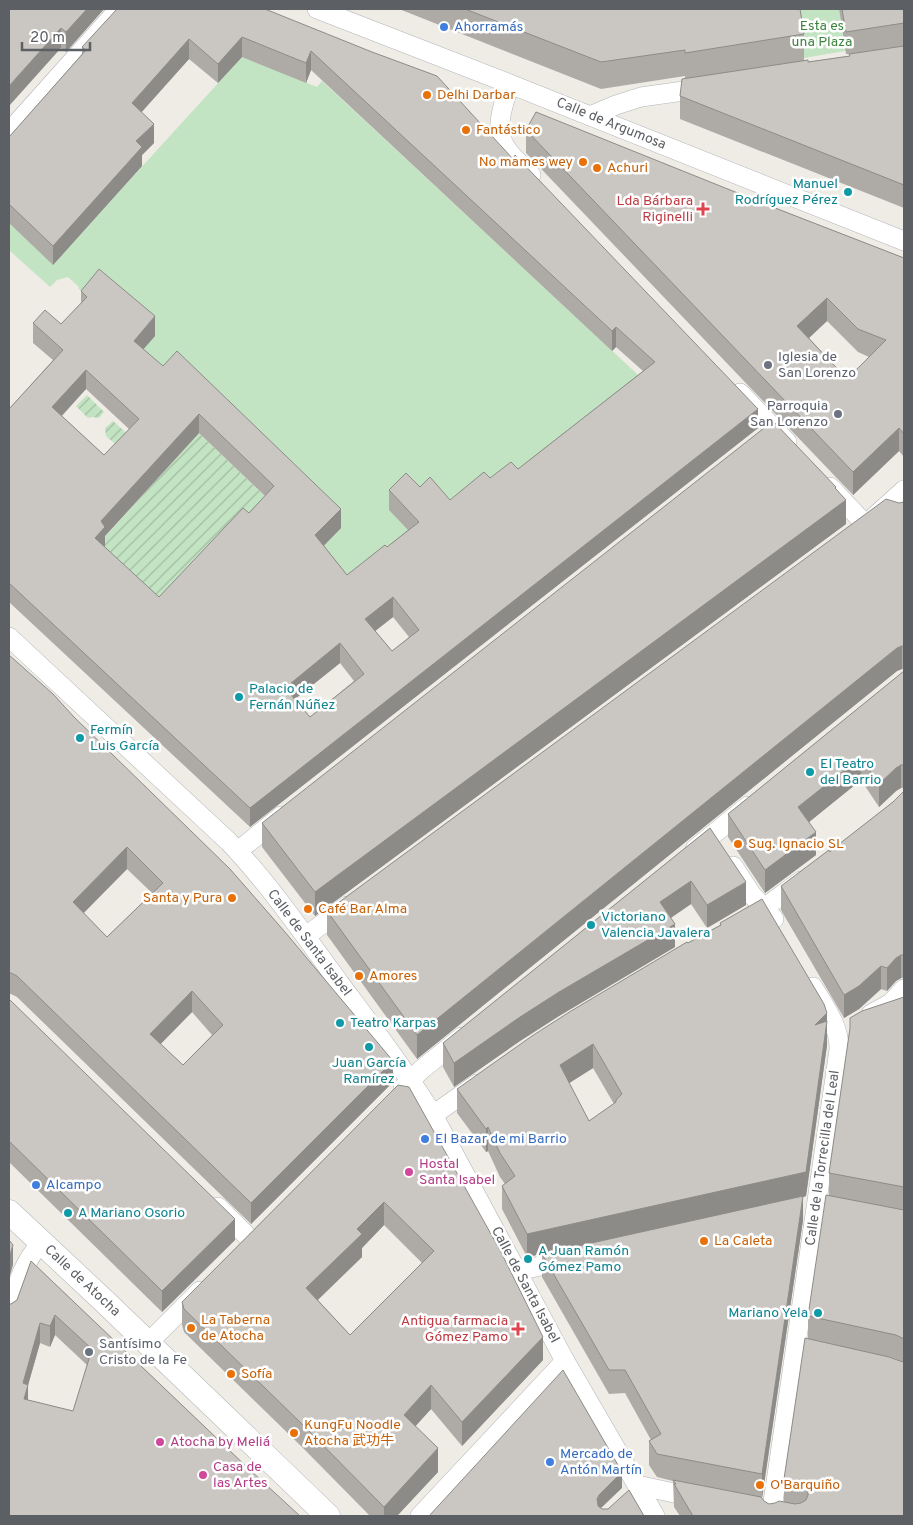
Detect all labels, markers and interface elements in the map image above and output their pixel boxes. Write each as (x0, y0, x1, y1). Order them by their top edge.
park label: Esta es una Plaza (792, 18, 852, 51)
place label: Ahorramás (454, 19, 523, 36)
scale bar (22, 20, 90, 52)
marker: Ahorramás (438, 21, 450, 33)
text: 20 m (30, 29, 65, 48)
place label: Delhi Darbar (437, 87, 516, 104)
marker: Delhi Darbar (421, 89, 433, 101)
street label: Calle de Argumosa (554, 94, 668, 154)
place label: Fantástico (476, 122, 541, 139)
marker: Fantástico (460, 124, 472, 136)
place label: No mames wey (479, 154, 573, 171)
marker: No mames wey (577, 156, 589, 168)
place label: Achuri (607, 160, 648, 177)
marker: Achuri (591, 162, 603, 174)
place label: Manuel Rodríguez Pérez (735, 176, 838, 209)
marker: Manuel Rodríguez Pérez (842, 186, 854, 198)
place label: Lda Bárbara Riginelli (617, 193, 693, 226)
marker: Lda Bárbara Riginelli (697, 203, 709, 215)
place label: Iglesia de San Lorenzo (778, 349, 856, 382)
marker: Iglesia de San Lorenzo (762, 359, 774, 371)
place label: Parroquia San Lorenzo (750, 398, 828, 431)
marker: Parroquia San Lorenzo (832, 408, 844, 420)
place label: Palacio de Fernán Núñez (249, 681, 335, 714)
marker: Palacio de Fernán Núñez (233, 691, 245, 703)
place label: Fermín Luis García (90, 722, 159, 755)
marker: Fermín Luis García (74, 732, 86, 744)
place label: El Teatro del Barrio (820, 756, 882, 789)
marker: El Teatro del Barrio (804, 766, 816, 778)
place label: Sug. Ignacio SL (748, 836, 844, 853)
marker: Sug. Ignacio SL (732, 838, 744, 850)
street label: Calle de Santa Isabel (263, 886, 355, 1000)
place label: Santa y Pura (143, 890, 222, 907)
marker: Santa y Pura (226, 892, 238, 904)
place label: Café Bar Alma (318, 901, 407, 918)
marker: Café Bar Alma (302, 903, 314, 915)
place label: Victoriano Valencia Javalera (601, 909, 710, 942)
marker: Victoriano Valencia Javalera (585, 919, 597, 931)
place label: Amores (369, 968, 417, 985)
marker: Amores (353, 970, 365, 982)
place label: Teatro Karpas (350, 1015, 436, 1032)
marker: Teatro Karpas (334, 1017, 346, 1029)
marker: Juan García Ramírez (363, 1041, 375, 1053)
place label: Juan García Ramírez (332, 1055, 406, 1088)
street label: Calle de la Torrecilla del Leal (802, 1069, 844, 1247)
place label: El Bazar de mi Barrio (435, 1131, 567, 1148)
marker: El Bazar de mi Barrio (419, 1133, 431, 1145)
place label: Hostal Santa Isabel (419, 1156, 495, 1189)
marker: Hostal Santa Isabel (403, 1166, 415, 1178)
place label: Alcampo (46, 1177, 102, 1194)
marker: Alcampo (30, 1179, 42, 1191)
place label: A Mariano Osorio (78, 1205, 185, 1222)
marker: A Mariano Osorio (62, 1207, 74, 1219)
street label: Calle de Santa Isabel (487, 1224, 563, 1346)
place label: La Caleta (714, 1233, 772, 1250)
marker: La Caleta (698, 1235, 710, 1247)
street label: Calle de Atocha (41, 1242, 123, 1320)
place label: A Juan Ramón Gómez Pamo (538, 1243, 629, 1276)
marker: A Juan Ramón Gómez Pamo (522, 1253, 534, 1265)
place label: Mariano Yela (728, 1305, 808, 1322)
marker: Mariano Yela (812, 1307, 824, 1319)
place label: La Taberna de Atocha (201, 1312, 270, 1345)
place label: Antigua farmacia Gómez Pamo (401, 1313, 508, 1346)
marker: La Taberna de Atocha (185, 1322, 197, 1334)
marker: Antigua farmacia Gómez Pamo (512, 1323, 524, 1335)
place label: Santísimo Cristo de la Fe (99, 1336, 187, 1369)
marker: Santísimo Cristo de la Fe (83, 1346, 95, 1358)
place label: Sofía (241, 1366, 272, 1383)
marker: Sofía (225, 1368, 237, 1380)
place label: KungFu Noodle Atocha 武功牛 (304, 1417, 401, 1450)
marker: KungFu Noodle Atocha 武功牛 (288, 1427, 300, 1439)
place label: Atocha by Meliá (170, 1434, 270, 1451)
marker: Atocha by Meliá (154, 1436, 166, 1448)
place label: Mercado de Antón Martín (560, 1446, 642, 1479)
marker: Mercado de Antón Martín (544, 1456, 556, 1468)
place label: Casa de las Artes (213, 1459, 268, 1492)
marker: Casa de las Artes (197, 1469, 209, 1481)
place label: O'Barquiño (770, 1477, 840, 1494)
marker: O'Barquiño (754, 1479, 766, 1491)

